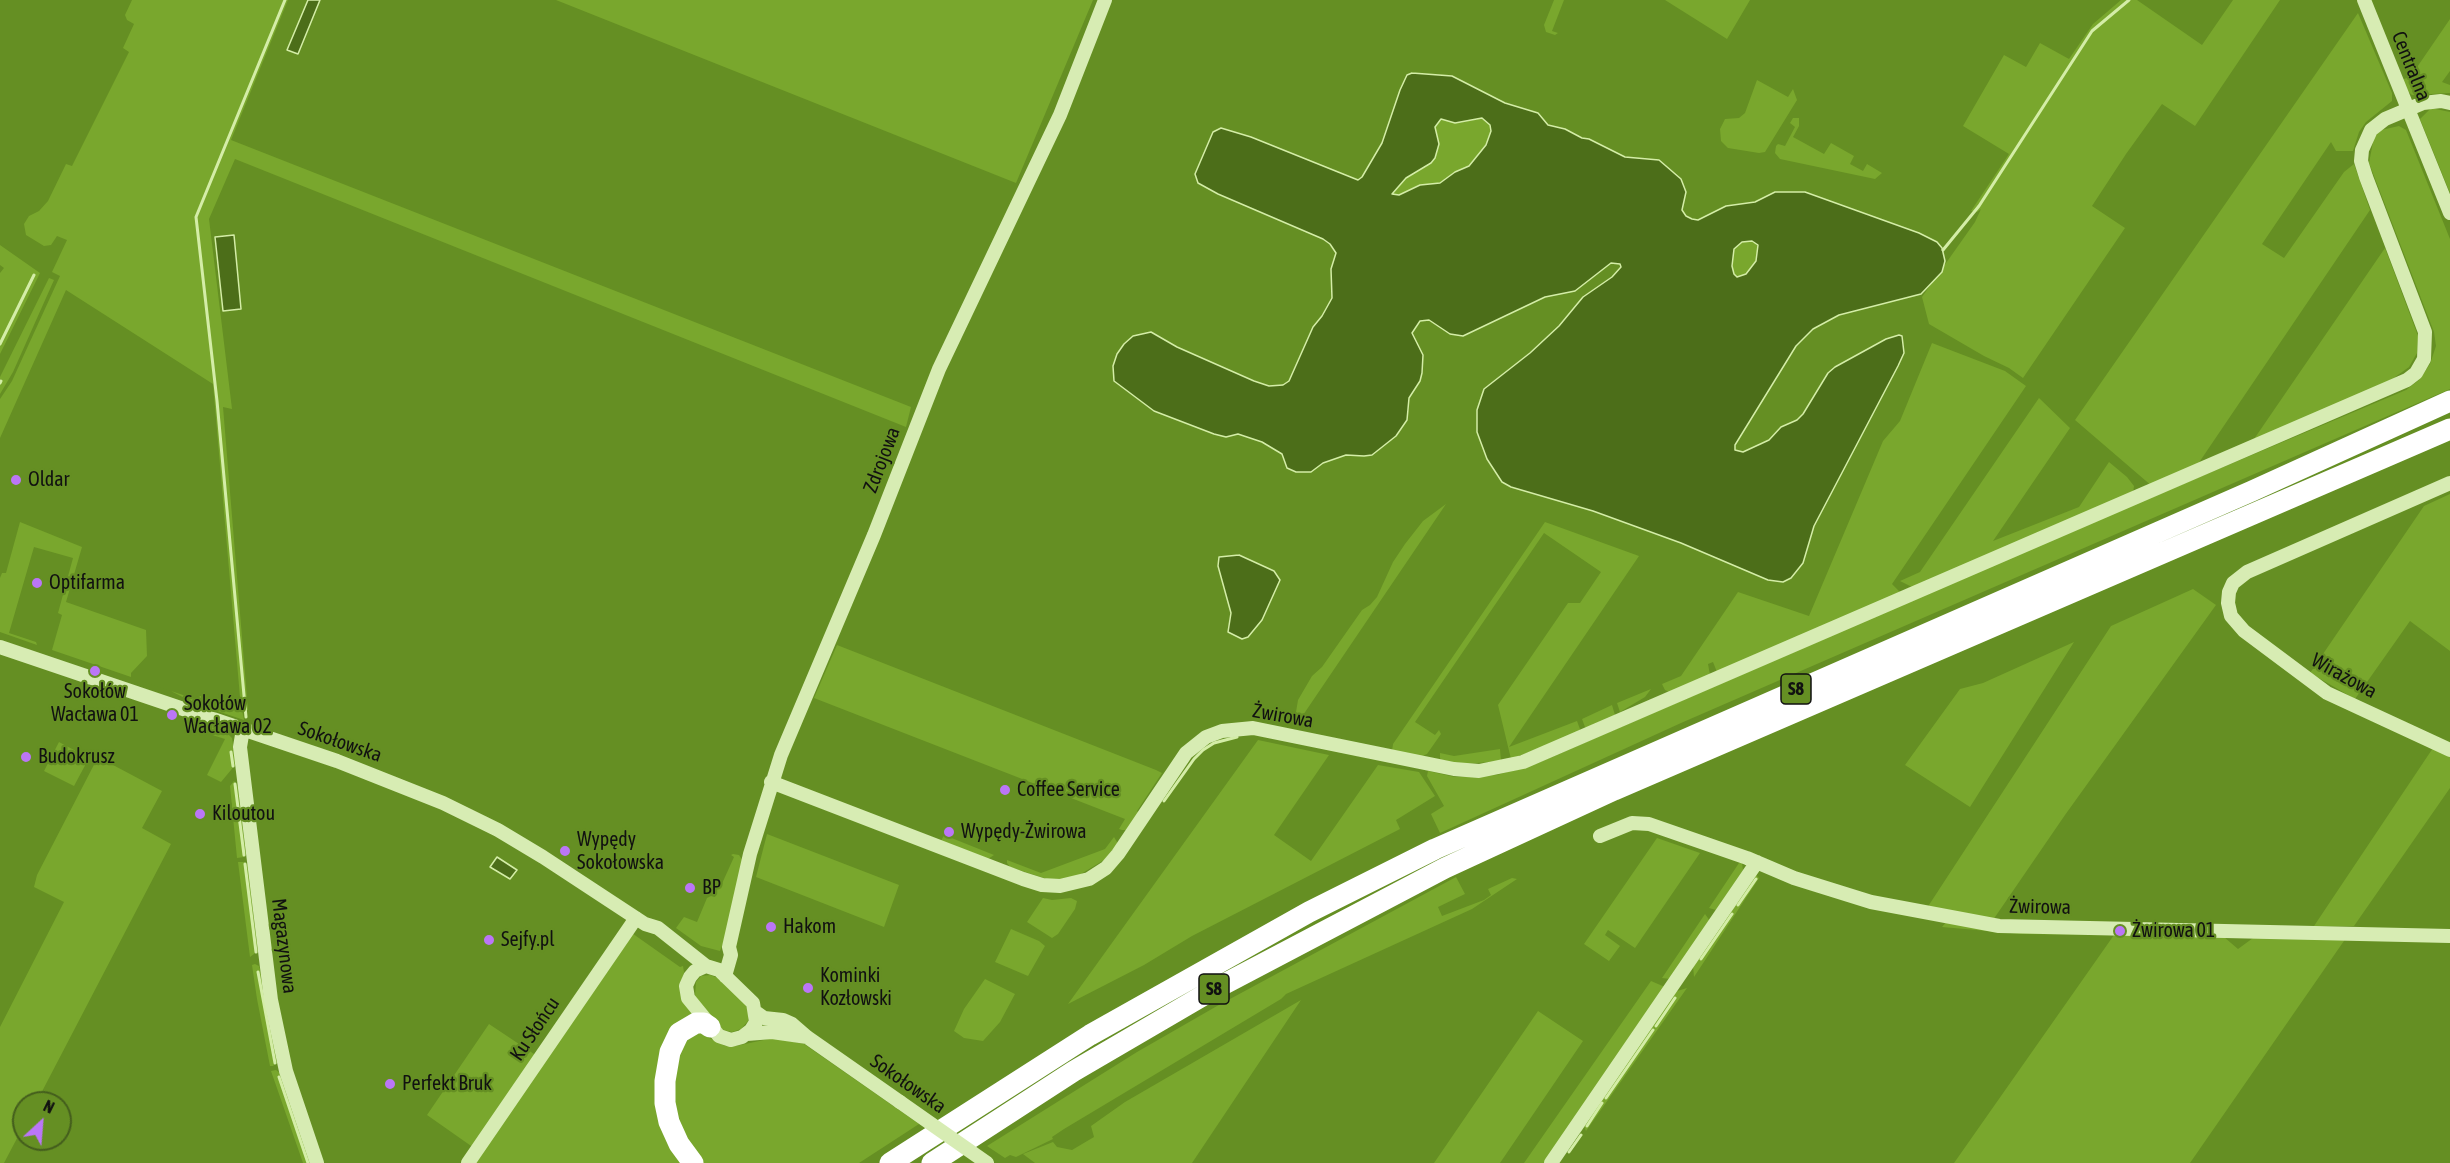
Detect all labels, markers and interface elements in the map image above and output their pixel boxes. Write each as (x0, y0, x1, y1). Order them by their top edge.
street label: Centralna (2386, 28, 2436, 104)
street label: Zdrojowa (859, 424, 905, 496)
place label: Oldar (28, 468, 69, 492)
marker: Oldar (9, 473, 23, 487)
place label: Optifarma (49, 571, 125, 595)
marker: Optifarma (30, 576, 44, 590)
street label: Wirażowa (2307, 648, 2381, 704)
marker: Sokołów Wacława 01 (88, 664, 102, 678)
road number: S8 (1781, 674, 1811, 704)
place label: Sokołów Wacława 01 (51, 680, 139, 727)
place label: Sokołów Wacława 02 (184, 692, 272, 739)
street label: Żwirowa (1251, 699, 1315, 733)
marker: Sokołów Wacława 02 (165, 708, 179, 722)
street label: Sokołowska (295, 716, 385, 768)
place label: Budokrusz (38, 745, 115, 769)
marker: Budokrusz (19, 750, 33, 764)
place label: Coffee Service (1017, 778, 1120, 802)
marker: Coffee Service (998, 783, 1012, 797)
place label: Kiloutou (212, 802, 275, 826)
marker: Kiloutou (193, 807, 207, 821)
place label: Wypędy-Żwirowa (961, 820, 1087, 844)
marker: Wypędy-Żwirowa (942, 825, 956, 839)
place label: Wypędy Sokołowska (577, 828, 664, 875)
marker: Wypędy Sokołowska (558, 844, 572, 858)
place label: BP (702, 876, 721, 900)
marker: BP (683, 881, 697, 895)
street label: Żwirowa (2009, 894, 2071, 920)
street label: Magazynowa (266, 897, 302, 995)
place label: Hakom (783, 915, 836, 939)
place label: Żwirowa 01 (2132, 919, 2215, 943)
marker: Hakom (764, 920, 778, 934)
marker: Żwirowa 01 (2113, 924, 2127, 938)
place label: Sejfy.pl (501, 928, 555, 952)
marker: Sejfy.pl (482, 933, 496, 947)
place label: Kominki Kozłowski (820, 964, 892, 1011)
road number: S8 (1199, 974, 1229, 1004)
marker: Kominki Kozłowski (801, 981, 815, 995)
street label: Ku Słońcu (505, 993, 565, 1065)
street label: Sokołowska (865, 1049, 951, 1119)
place label: Perfekt Bruk (402, 1072, 492, 1096)
marker: Perfekt Bruk (383, 1077, 397, 1091)
north arrow (12, 1091, 72, 1151)
text: N (41, 1096, 57, 1117)

